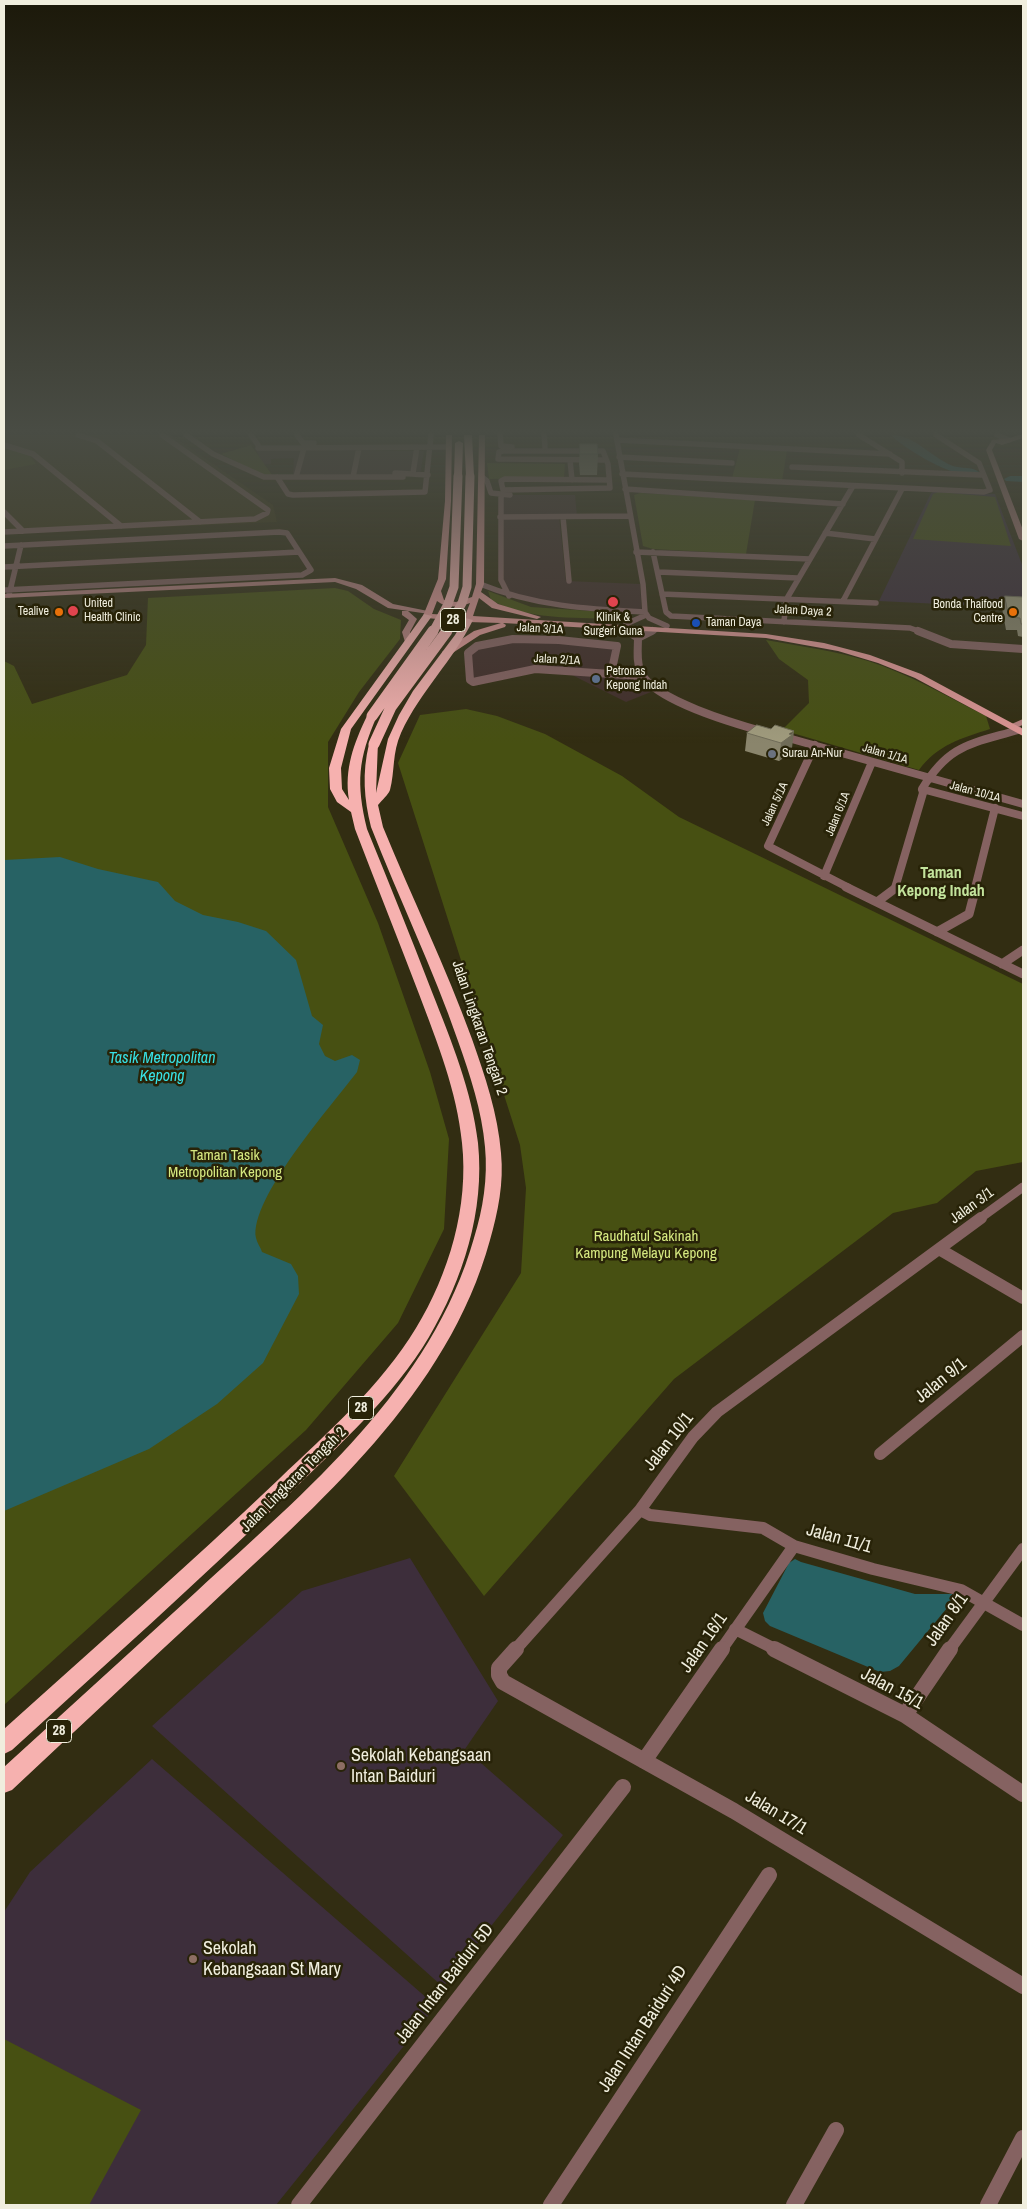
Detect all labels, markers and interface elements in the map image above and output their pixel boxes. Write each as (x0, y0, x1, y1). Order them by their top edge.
marker: Klinik & Surgeri Guna (606, 595, 620, 609)
place label: United Health Clinic (84, 597, 140, 625)
place label: Bonda Thaifood Centre (933, 598, 1003, 626)
street label: Jalan Daya 2 (774, 602, 832, 620)
marker: United Health Clinic (66, 604, 80, 618)
place label: Tealive (18, 605, 49, 619)
marker: Tealive (53, 606, 65, 618)
marker: Bonda Thaifood Centre (1007, 606, 1019, 618)
road number: 28 (440, 608, 466, 632)
place label: Klinik & Surgeri Guna (583, 611, 643, 639)
place label: Taman Daya (706, 616, 761, 630)
marker: Taman Daya (690, 617, 702, 629)
street label: Jalan 3/1A (516, 621, 564, 637)
street label: Jalan 2/1A (533, 652, 581, 668)
place label: Petronas Kepong Indah (606, 665, 667, 693)
marker: Petronas Kepong Indah (590, 673, 602, 685)
street label: Jalan 1/1A (861, 741, 909, 767)
place label: Surau An-Nur (782, 747, 842, 761)
marker: Surau An-Nur (766, 748, 778, 760)
street label: Jalan 10/1A (948, 778, 1002, 806)
street label: Jalan 5/1A (759, 780, 791, 828)
street label: Jalan 6/1A (823, 790, 853, 838)
district label: Taman Kepong Indah (897, 864, 985, 902)
street label: Jalan Lingkaran Tengah 2 (447, 958, 511, 1098)
water label: Tasik Metropolitan Kepong (109, 1049, 215, 1087)
park label: Taman Tasik Metropolitan Kepong (168, 1147, 282, 1182)
street label: Jalan 3/1 (947, 1184, 997, 1228)
park label: Raudhatul Sakinah Kampung Melayu Kepong (575, 1228, 717, 1263)
street label: Jalan 9/1 (911, 1354, 971, 1408)
road number: 28 (348, 1396, 374, 1420)
street label: Jalan 10/1 (640, 1409, 698, 1475)
street label: Jalan Lingkaran Tengah 2 (238, 1424, 350, 1536)
street label: Jalan 11/1 (804, 1519, 874, 1559)
street label: Jalan 8/1 (921, 1589, 973, 1651)
street label: Jalan 16/1 (676, 1609, 732, 1677)
street label: Jalan 15/1 (857, 1663, 927, 1715)
road number: 28 (46, 1720, 72, 1742)
place label: Sekolah Kebangsaan Intan Baiduri (351, 1745, 491, 1788)
marker: Sekolah Kebangsaan Intan Baiduri (335, 1760, 347, 1772)
street label: Jalan 17/1 (741, 1786, 811, 1840)
street label: Jalan Intan Baiduri 5D (391, 1919, 499, 2049)
place label: Sekolah Kebangsaan St Mary (203, 1938, 341, 1980)
marker: Sekolah Kebangsaan St Mary (187, 1953, 199, 1965)
street label: Jalan Intan Baiduri 4D (594, 1962, 692, 2096)

